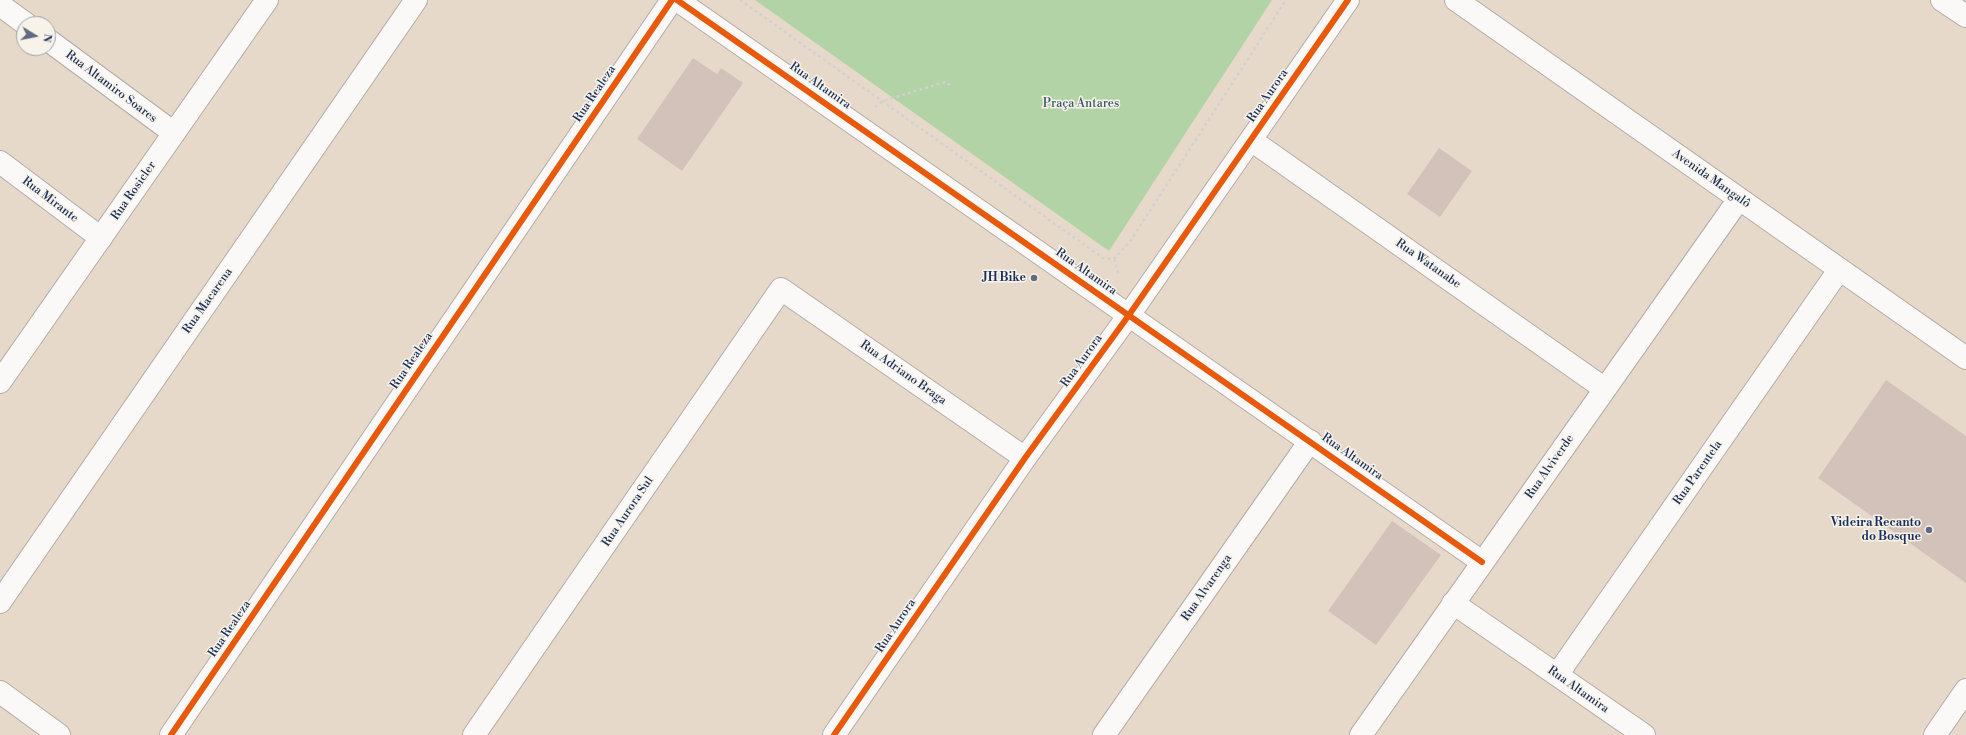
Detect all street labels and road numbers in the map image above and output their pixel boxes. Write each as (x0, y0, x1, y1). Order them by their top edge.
street label: Rua Altamiro Soares (62, 48, 160, 126)
street label: Rua Altamira (787, 60, 853, 112)
street label: Rua Realeza (571, 63, 619, 125)
street label: Rua Aurora (1244, 67, 1292, 125)
street label: Avenida Mangalô (1669, 147, 1753, 211)
street label: Rua Rosicler (108, 159, 160, 223)
street label: Rua Mirante (19, 174, 81, 226)
street label: Rua Watanabe (1393, 236, 1463, 292)
street label: Rua Altamira (1053, 246, 1119, 298)
street label: Rua Macarena (180, 265, 236, 337)
street label: Rua Realeza (388, 330, 436, 392)
street label: Rua Aurora (1058, 332, 1106, 390)
street label: Rua Adriano Braga (857, 338, 949, 408)
street label: Rua Altamira (1319, 431, 1385, 483)
street label: Rua Alviverde (1523, 432, 1577, 502)
street label: Rua Parentela (1670, 438, 1726, 508)
street label: Rua Aurora Sul (599, 474, 657, 550)
street label: Rua Alvarenga (1179, 552, 1235, 624)
street label: Rua Aurora (873, 596, 919, 656)
street label: Rua Realeza (206, 598, 254, 660)
street label: Rua Altamira (1545, 664, 1611, 716)

